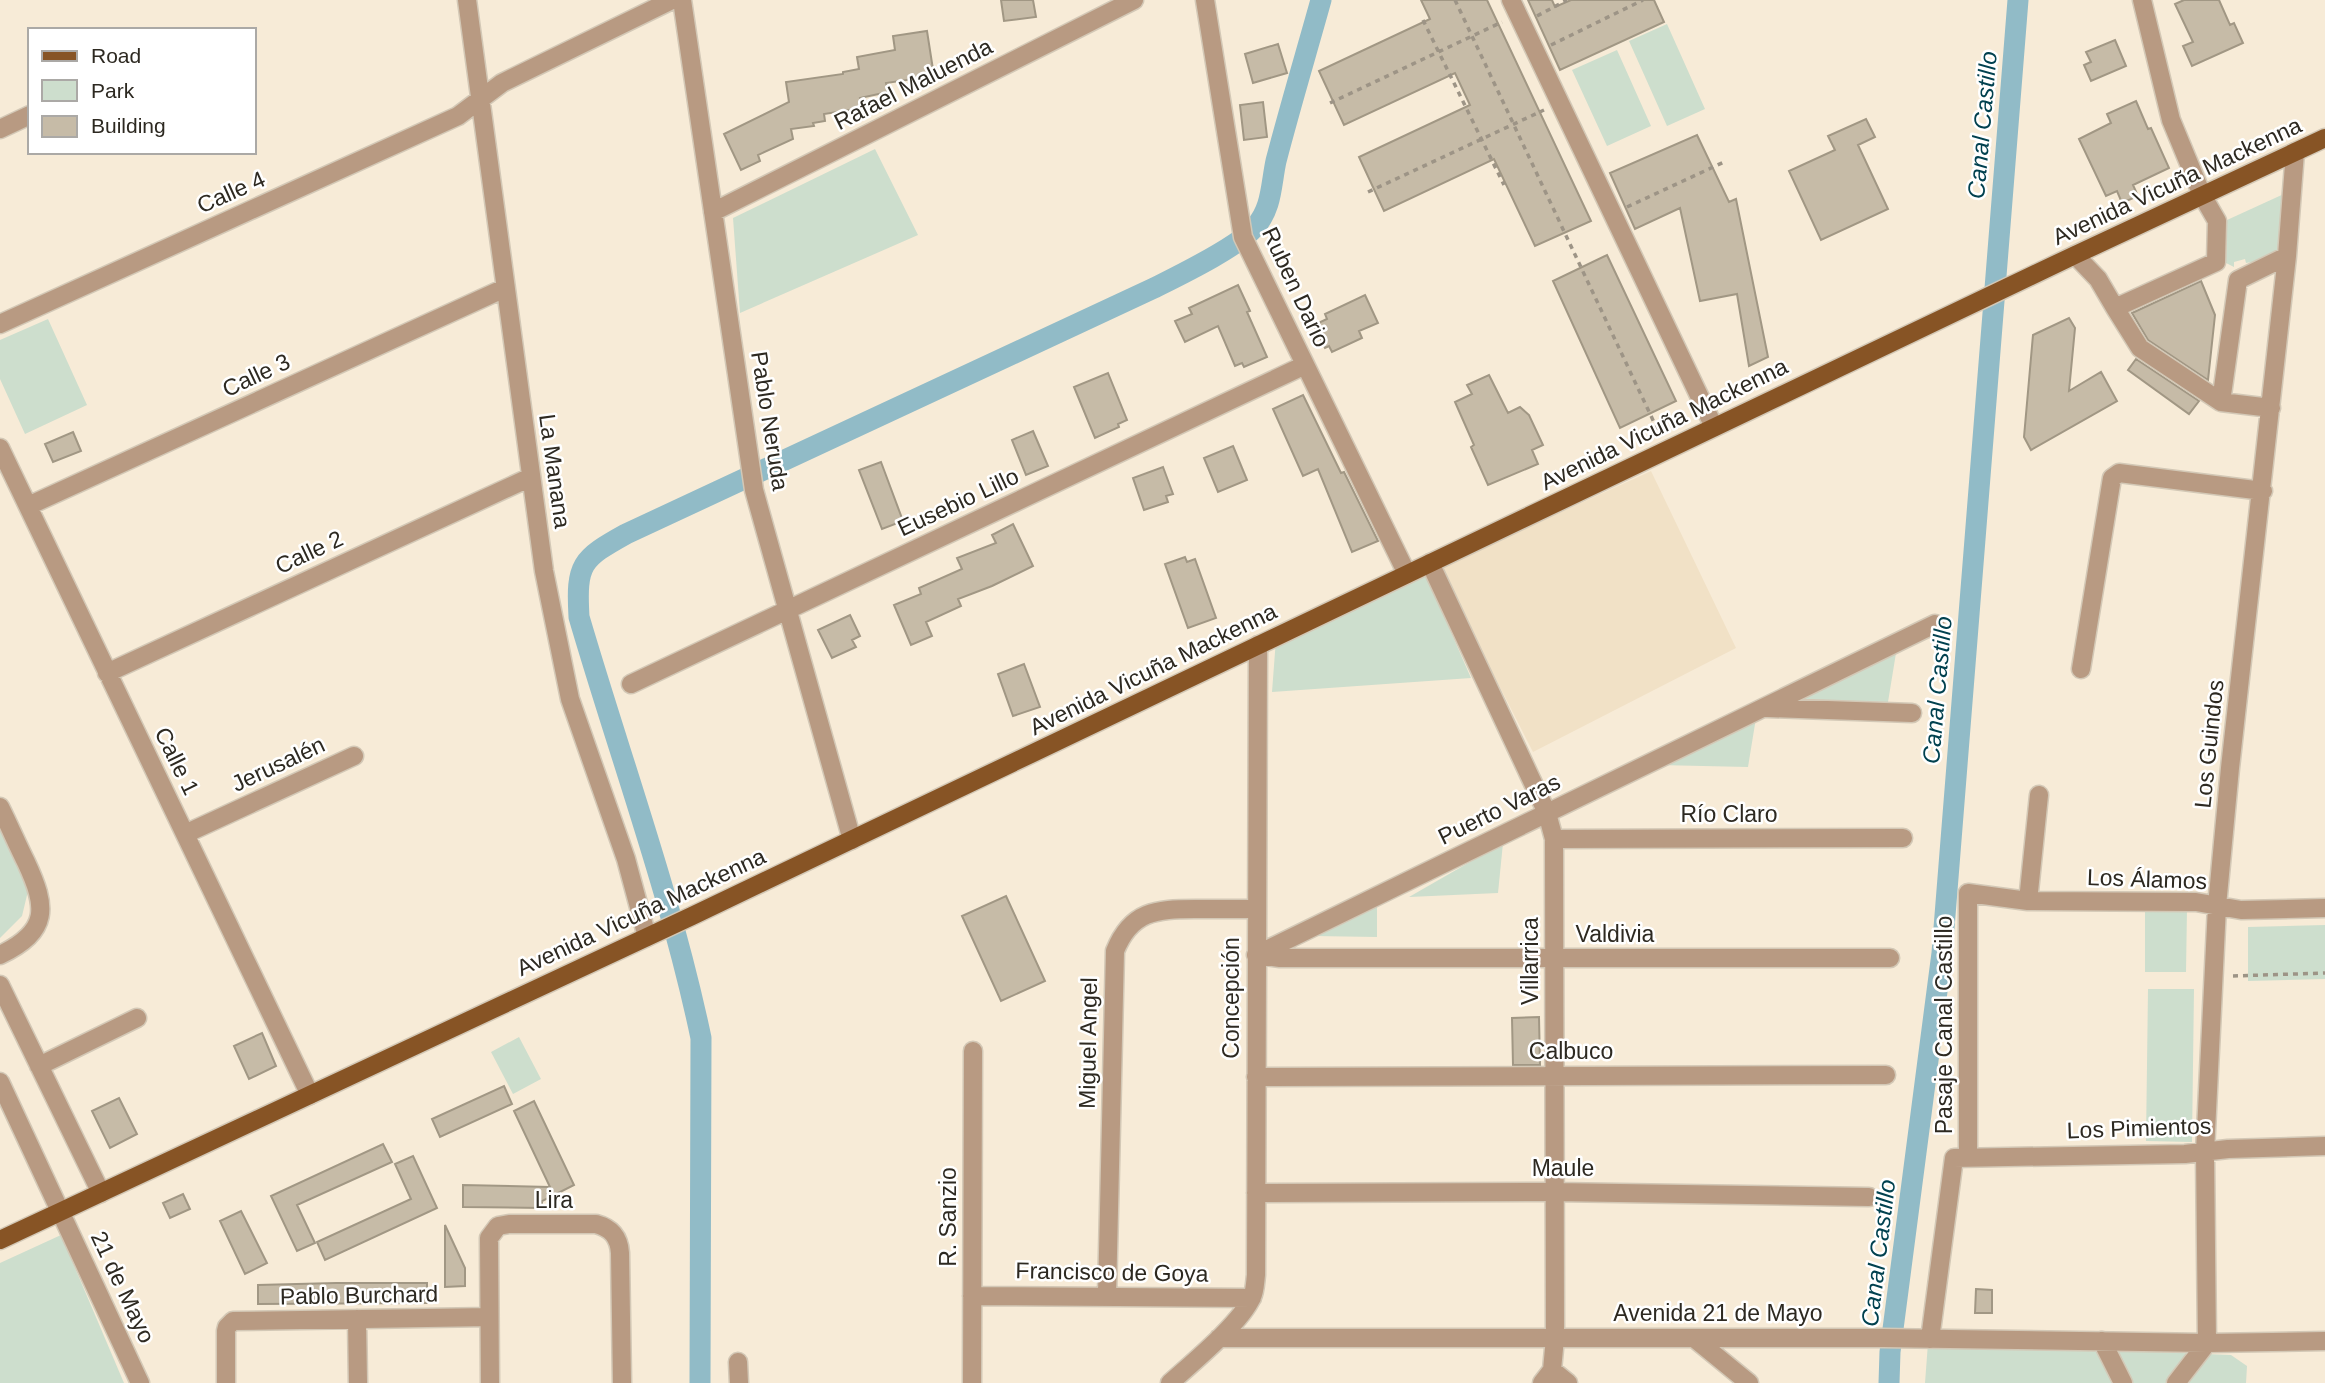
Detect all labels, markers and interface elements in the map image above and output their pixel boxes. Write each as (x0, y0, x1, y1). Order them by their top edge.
legend (28, 28, 256, 154)
street label: Rafael Maluenda (830, 33, 997, 135)
text: Road (91, 44, 141, 67)
water label: Canal Castillo (1962, 50, 2002, 200)
text: Park (91, 79, 135, 102)
street label: Avenida Vicuña Mackenna (2048, 112, 2306, 250)
text: Building (91, 114, 166, 137)
street label: Calle 4 (193, 165, 269, 218)
street label: Ruben Dario (1257, 223, 1335, 351)
street label: Calle 3 (218, 348, 294, 402)
street label: Pablo Neruda (746, 350, 794, 493)
street label: Avenida Vicuña Mackenna (1536, 353, 1792, 495)
street label: La Manana (534, 412, 576, 530)
street label: Eusebio Lillo (893, 463, 1023, 541)
street label: Calle 2 (271, 525, 347, 579)
street label: Avenida Vicuña Mackenna (1025, 598, 1281, 740)
water label: Canal Castillo (1917, 615, 1957, 765)
street label: Los Guindos (2189, 678, 2229, 810)
street label: Calle 1 (150, 723, 204, 799)
street label: Jerusalén (227, 731, 329, 797)
street label: Puerto Varas (1434, 768, 1564, 850)
street label: Río Claro (1680, 801, 1778, 827)
street label: Avenida Vicuña Mackenna (512, 843, 770, 981)
street label: Los Álamos (2086, 864, 2208, 894)
street label: Pasaje Canal Castillo (1931, 916, 1957, 1134)
street label: Villarrica (1517, 917, 1543, 1005)
street label: Valdivia (1576, 921, 1655, 947)
street label: Concepción (1218, 937, 1244, 1059)
street label: Miguel Angel (1074, 977, 1102, 1109)
street label: Calbuco (1529, 1038, 1613, 1064)
street label: Los Pimientos (2066, 1112, 2212, 1144)
street label: Maule (1532, 1155, 1594, 1181)
street label: R. Sanzio (935, 1167, 961, 1267)
water label: Canal Castillo (1856, 1178, 1900, 1328)
street label: Lira (535, 1187, 573, 1213)
street label: 21 de Mayo (86, 1227, 160, 1347)
street label: Francisco de Goya (1015, 1257, 1209, 1287)
street label: Pablo Burchard (280, 1281, 438, 1309)
street label: Avenida 21 de Mayo (1613, 1300, 1823, 1326)

